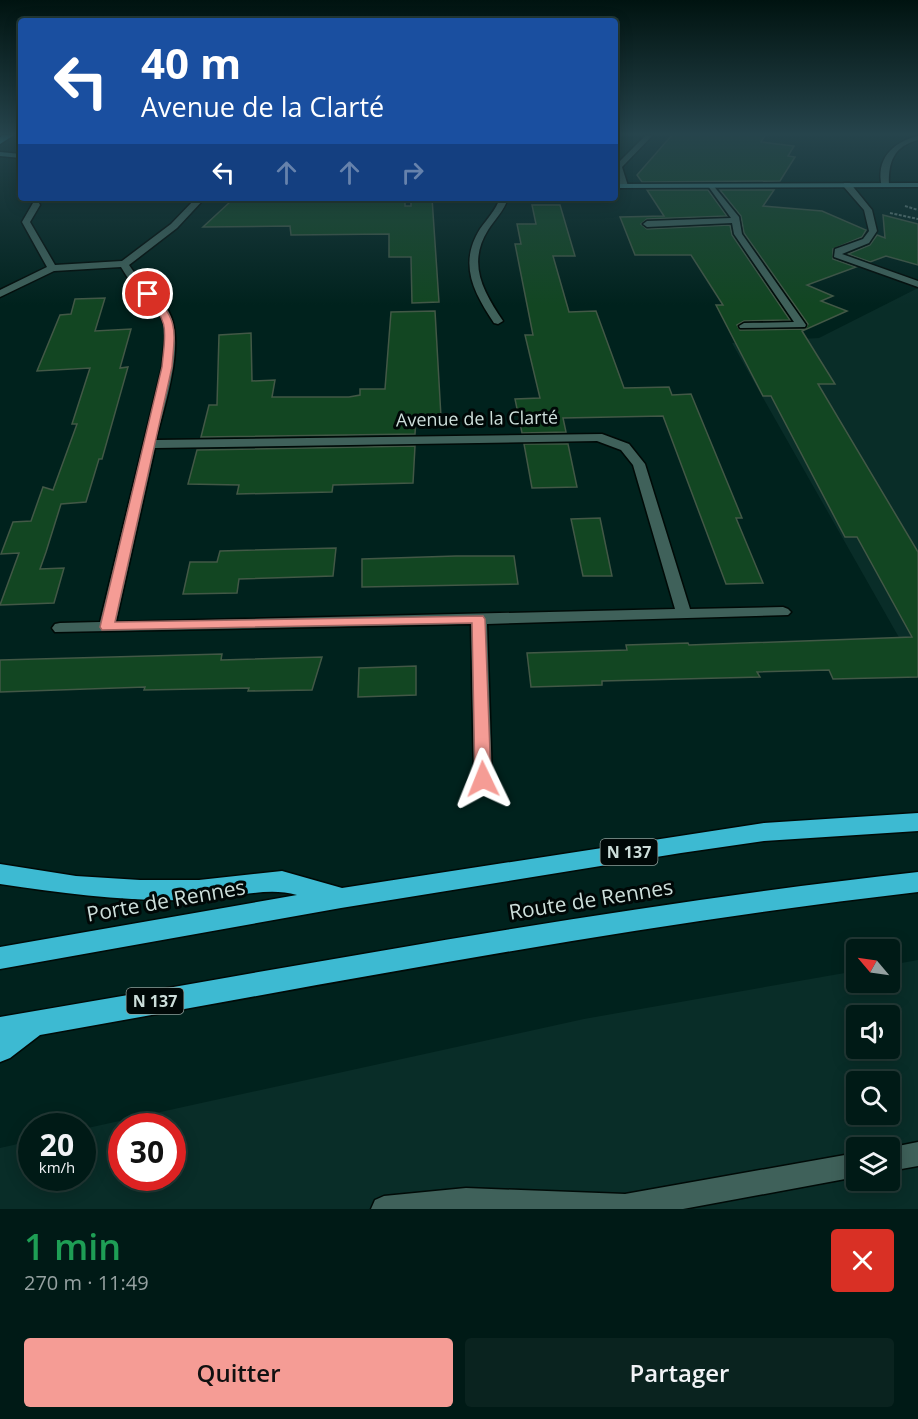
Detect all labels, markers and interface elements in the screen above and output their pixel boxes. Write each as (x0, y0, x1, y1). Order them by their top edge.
text: 40 m (141, 34, 241, 91)
icon: left (42, 42, 120, 120)
text: Avenue de la Clarté (141, 88, 384, 125)
icon: left (207, 156, 240, 189)
icon: ahead (270, 156, 303, 189)
icon: ahead (333, 156, 366, 189)
icon: right (396, 156, 429, 189)
pin (122, 268, 173, 319)
icon: arrive (131, 277, 164, 310)
street label: Avenue de la Clarté (396, 405, 558, 431)
position arrow (451, 747, 515, 811)
road number: N 137 (600, 839, 658, 865)
street label: Porte de Rennes (84, 872, 248, 928)
street label: Route de Rennes (507, 872, 675, 926)
north arrow (846, 939, 900, 993)
map controls (846, 939, 900, 1191)
road number: N 137 (126, 988, 184, 1014)
button: sound (846, 1005, 900, 1059)
button: search (846, 1071, 900, 1125)
speed limit sign: 30 (108, 1113, 186, 1191)
text: 20 (40, 1124, 74, 1165)
button: layers (846, 1137, 900, 1191)
text: km/h (39, 1157, 75, 1177)
text: 1 min (24, 1222, 121, 1271)
button: close (831, 1229, 894, 1292)
text: 270 m · 11:49 (24, 1269, 149, 1296)
button: Quitter (24, 1338, 453, 1407)
button: Partager (465, 1338, 894, 1407)

